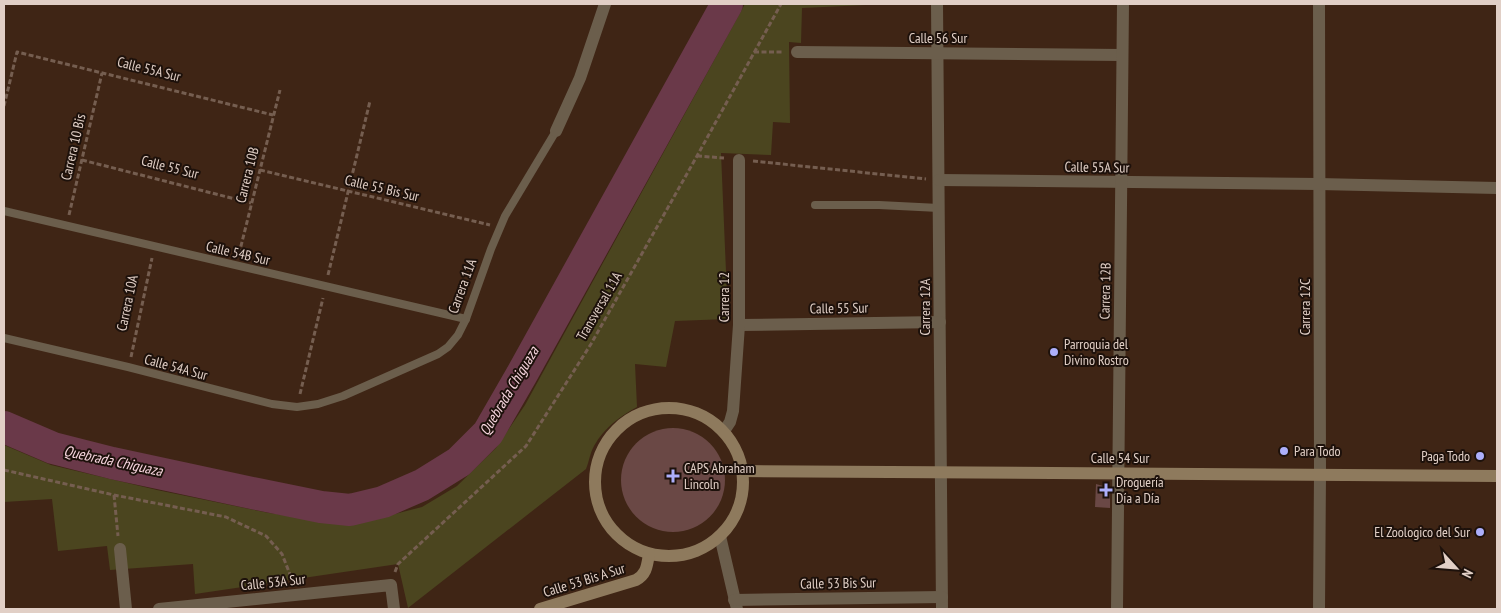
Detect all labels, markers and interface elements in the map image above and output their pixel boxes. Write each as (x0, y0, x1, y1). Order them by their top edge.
street label: Calle 56 Sur (909, 29, 967, 47)
street label: Calle 55A Sur (115, 52, 183, 86)
street label: Carrera 10 Bis (57, 112, 89, 182)
street label: Carrera 10B (231, 145, 263, 205)
street label: Calle 55 Sur (139, 151, 201, 183)
street label: Calle 55A Sur (1064, 157, 1130, 177)
street label: Calle 55 Bis Sur (343, 171, 421, 205)
street label: Calle 54B Sur (204, 237, 272, 269)
street label: Carrera 11A (444, 256, 480, 316)
street label: Carrera 12B (1096, 262, 1114, 320)
street label: Transversal 11A (572, 268, 626, 344)
street label: Carrera 12 (715, 272, 733, 322)
street label: Carrera 10A (112, 273, 142, 333)
street label: Carrera 12A (916, 278, 934, 335)
street label: Carrera 12C (1296, 278, 1314, 335)
street label: Calle 55 Sur (810, 298, 869, 318)
place label: Parroquia del Divino Rostro (1064, 335, 1129, 369)
water label: Quebrada Chiguaza (475, 342, 543, 439)
marker: Parroquia del Divino Rostro (1048, 346, 1060, 358)
street label: Calle 54A Sur (142, 350, 210, 384)
water label: Quebrada Chiguaza (62, 441, 165, 480)
place label: Para Todo (1294, 442, 1341, 460)
marker: Para Todo (1278, 445, 1290, 457)
place label: Paga Todo (1421, 447, 1470, 465)
street label: Calle 54 Sur (1091, 449, 1149, 467)
marker: Paga Todo (1474, 450, 1486, 462)
place label: CAPS Abraham Lincoln (684, 459, 755, 493)
marker: CAPS Abraham Lincoln (666, 469, 680, 483)
place label: Droguería Día a Día (1116, 473, 1164, 507)
marker: Droguería Día a Día (1100, 484, 1112, 496)
place label: El Zoologico del Sur (1374, 523, 1470, 541)
marker: El Zoologico del Sur (1474, 526, 1486, 538)
north arrow (1431, 543, 1481, 593)
street label: Calle 53 Bis A Sur (541, 559, 627, 601)
text: N (1458, 566, 1477, 581)
street label: Calle 53A Sur (240, 570, 306, 594)
street label: Calle 53 Bis Sur (800, 573, 876, 593)

